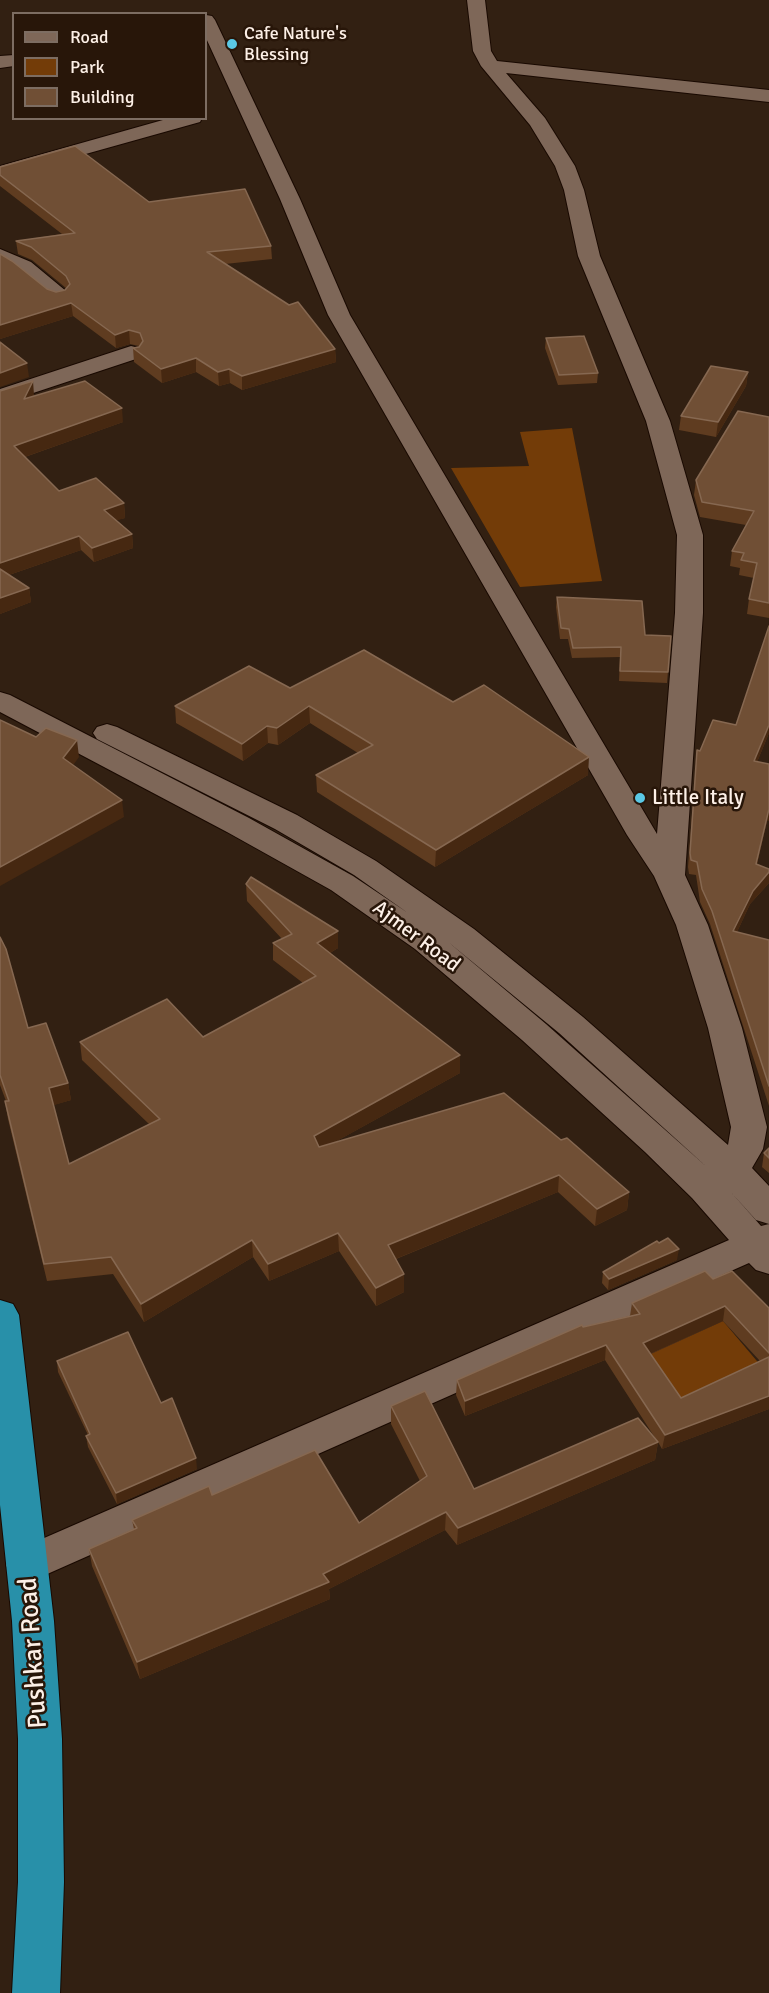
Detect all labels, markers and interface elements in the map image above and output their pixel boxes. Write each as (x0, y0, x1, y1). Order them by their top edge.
legend (12, 12, 207, 120)
place label: Cafe Nature's Blessing (244, 23, 347, 66)
text: Road (70, 26, 109, 48)
marker: Cafe Nature's Blessing (225, 37, 239, 51)
text: Park (70, 56, 105, 78)
text: Building (70, 86, 134, 108)
place label: Little Italy (652, 785, 744, 811)
marker: Little Italy (633, 791, 647, 805)
street label: Ajmer Road (367, 896, 465, 978)
street label: Pushkar Road (13, 1576, 55, 1730)

